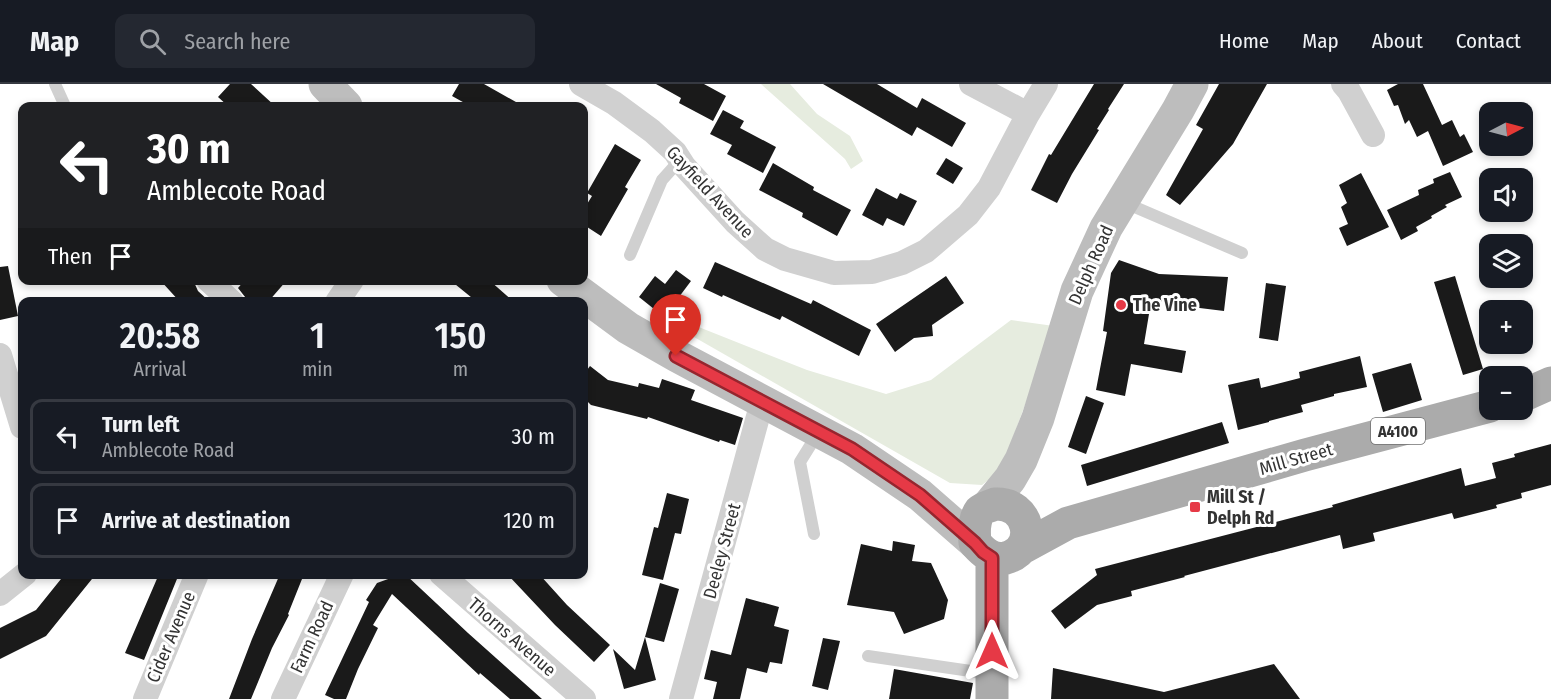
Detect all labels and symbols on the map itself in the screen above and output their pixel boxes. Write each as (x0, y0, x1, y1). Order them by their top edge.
north arrow (1479, 102, 1533, 156)
street label: Gayfield Avenue (662, 141, 758, 243)
street label: Delph Road (1064, 222, 1118, 308)
pin (650, 294, 701, 356)
place label: The Vine (1133, 294, 1197, 316)
marker: The Vine (1114, 298, 1128, 312)
road number: A4100 (1371, 418, 1425, 444)
street label: Mill Street (1257, 438, 1335, 480)
place label: Mill St / Delph Rd (1207, 486, 1274, 529)
marker: Mill St / Delph Rd (1188, 500, 1202, 514)
street label: Deeley Street (699, 501, 745, 601)
street label: Cider Avenue (142, 588, 200, 686)
street label: Thorns Avenue (464, 593, 560, 681)
street label: Farm Road (286, 597, 338, 677)
position arrow (960, 619, 1024, 683)

